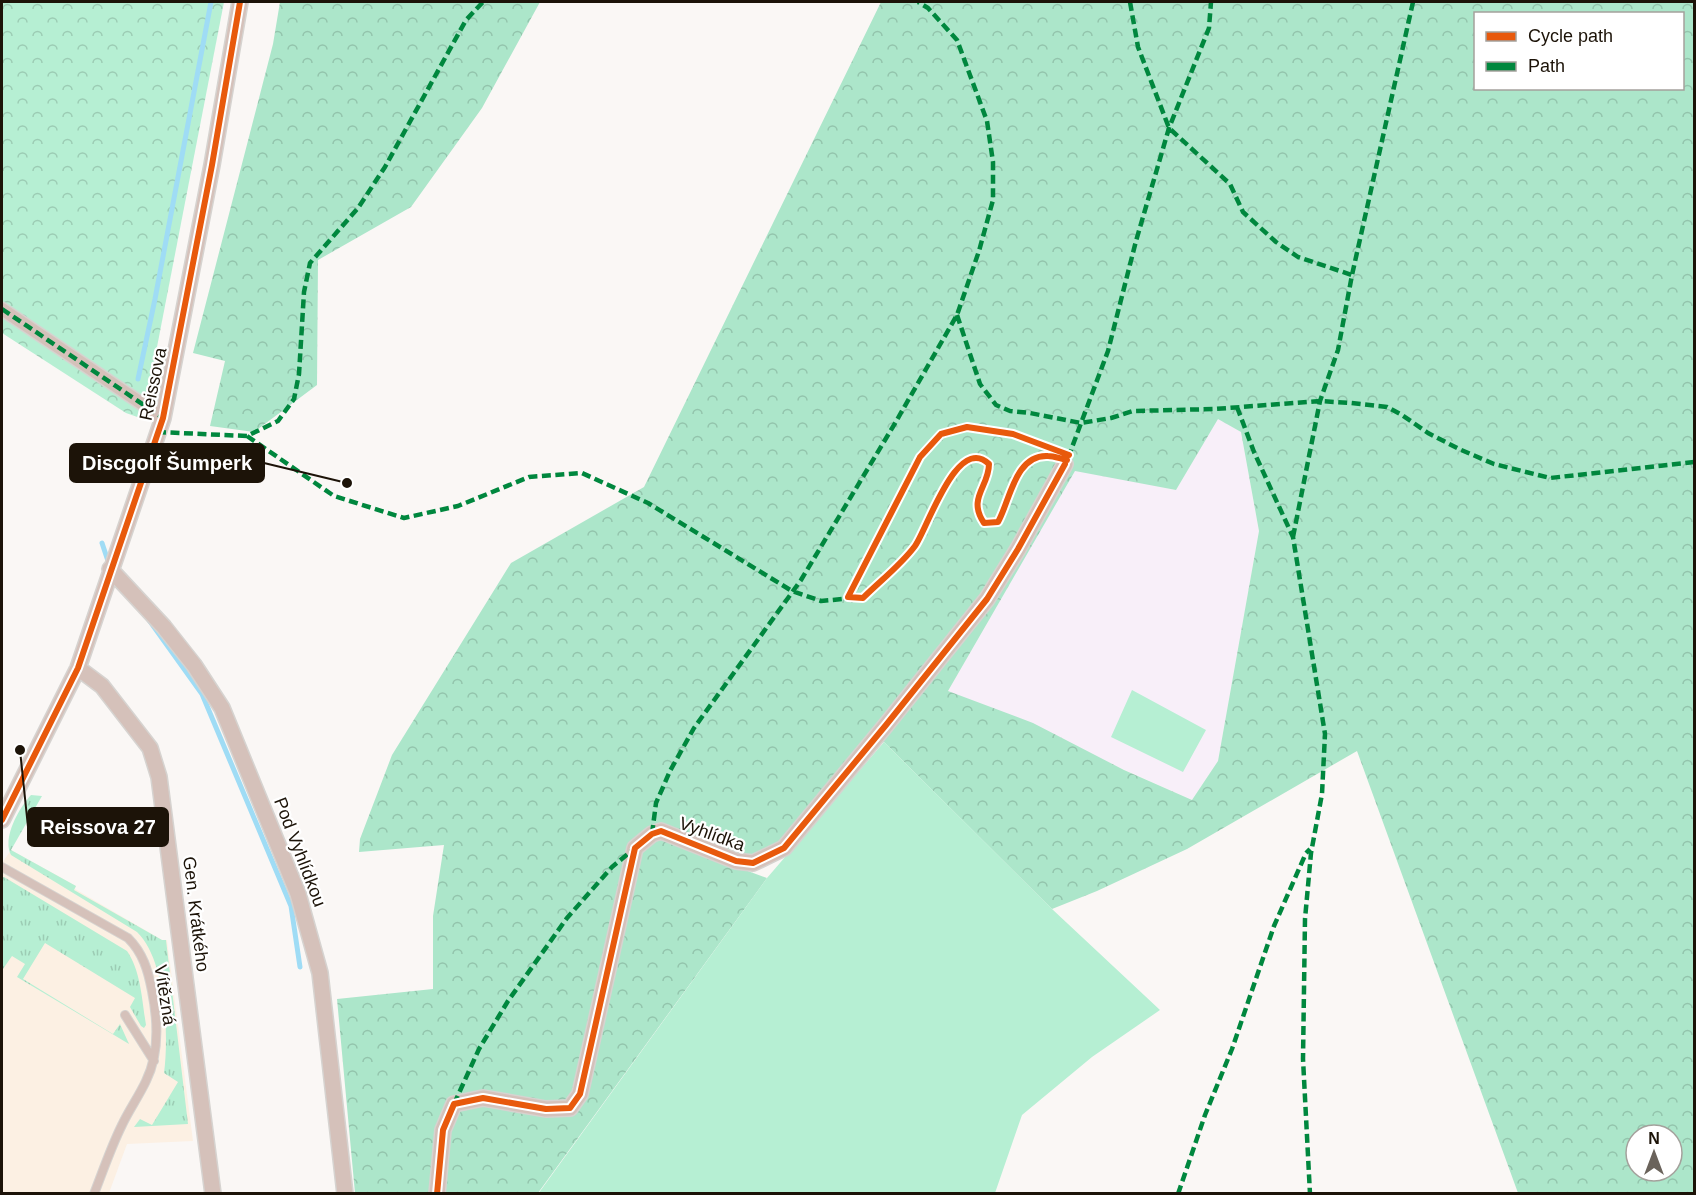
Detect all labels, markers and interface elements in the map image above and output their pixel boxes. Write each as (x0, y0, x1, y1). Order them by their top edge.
legend (1474, 12, 1684, 90)
text: Cycle path (1528, 26, 1613, 46)
text: Path (1528, 56, 1565, 76)
street label: Reissova (136, 345, 171, 422)
callout: Discgolf Šumperk (70, 444, 264, 482)
text: Discgolf Šumperk (82, 451, 253, 474)
street label: Pod Vyhlídkou (270, 795, 330, 909)
callout: Reissova 27 (28, 808, 168, 846)
street label: Vyhlídka (676, 813, 748, 855)
text: Reissova 27 (40, 816, 156, 838)
street label: Gen. Krátkého (179, 855, 213, 973)
street label: Vítězná (150, 963, 180, 1028)
north arrow (1624, 1123, 1684, 1183)
text: N (1648, 1130, 1660, 1147)

